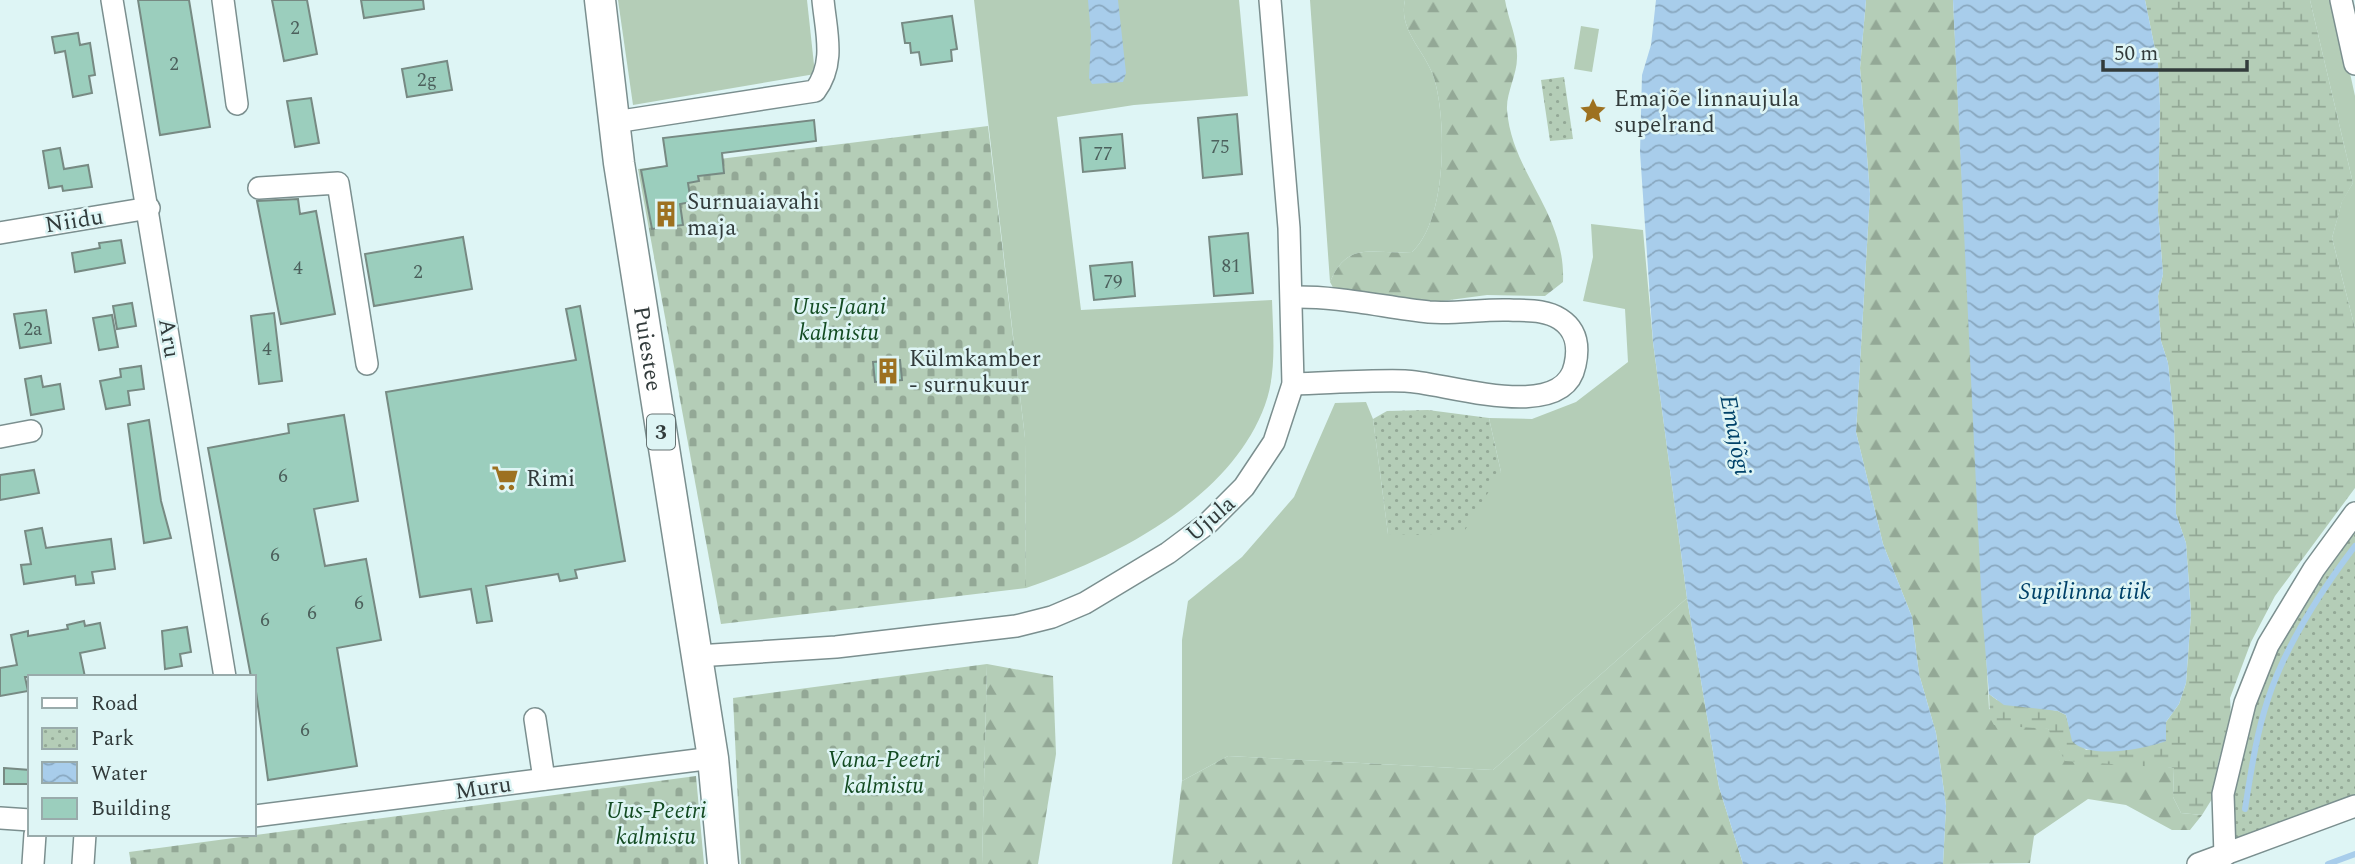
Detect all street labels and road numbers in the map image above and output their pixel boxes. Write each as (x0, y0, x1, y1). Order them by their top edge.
street label: Niidu (43, 200, 106, 243)
street label: Puiestee (623, 304, 671, 394)
street label: Aru (148, 316, 189, 360)
road number: 3 (647, 414, 675, 450)
street label: Ujula (1178, 487, 1244, 551)
street label: Muru (453, 767, 514, 810)

